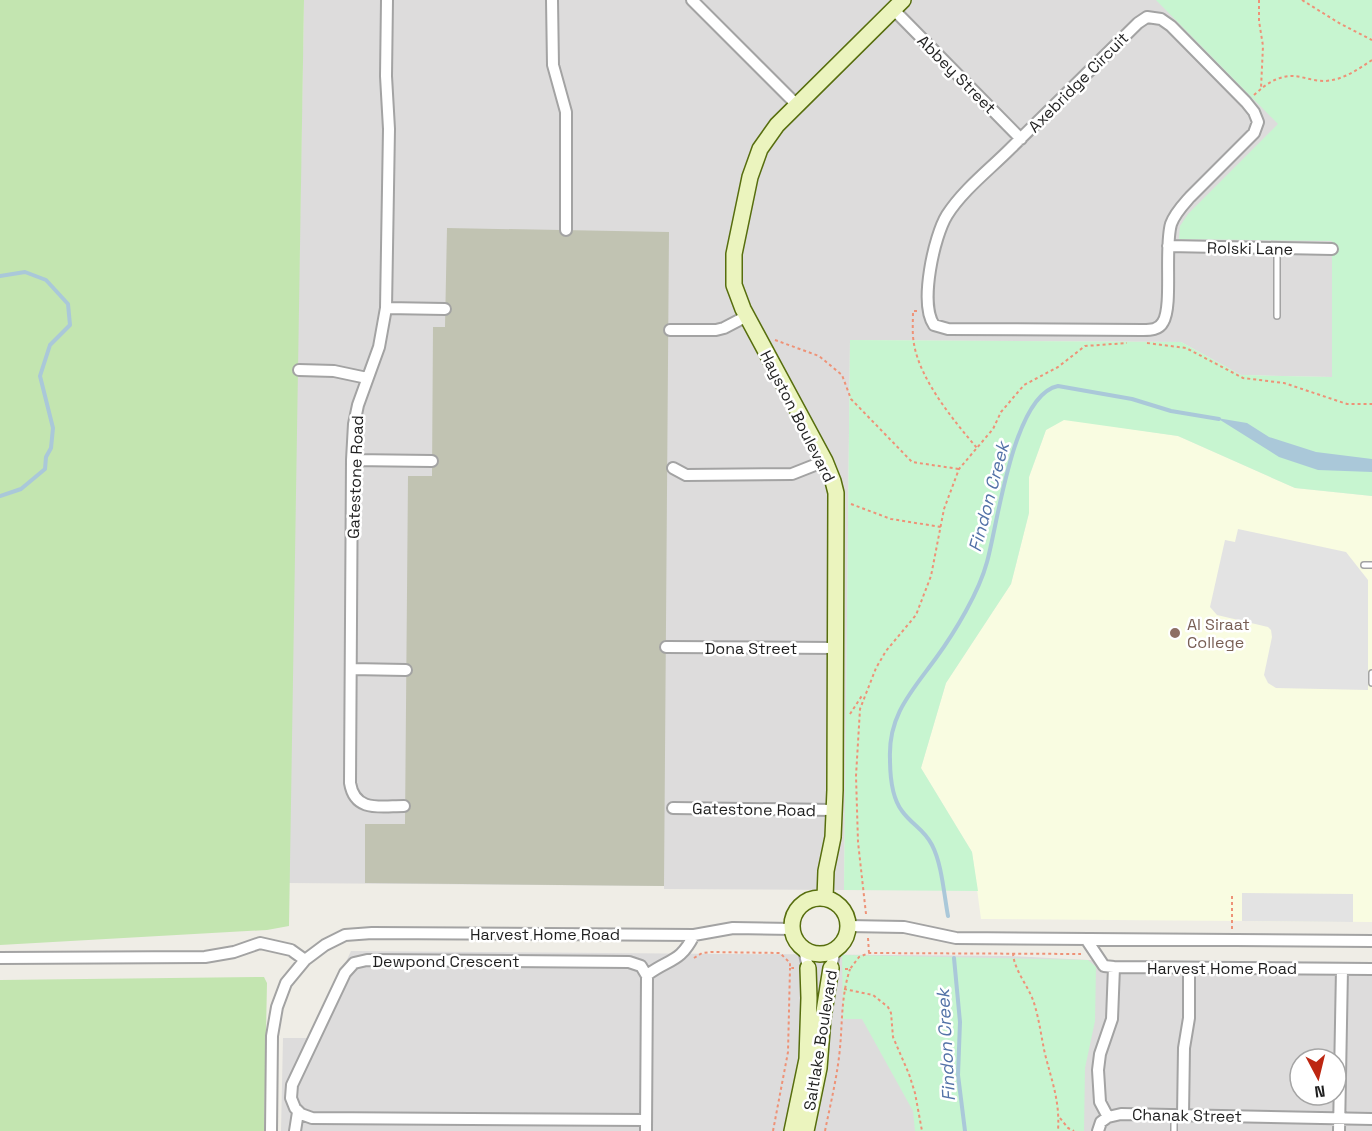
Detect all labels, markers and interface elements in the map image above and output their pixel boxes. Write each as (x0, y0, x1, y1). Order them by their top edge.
street label: Axebridge Circuit (1024, 28, 1133, 137)
street label: Abbey Street (913, 31, 1000, 118)
street label: Rolski Lane (1207, 237, 1293, 260)
street label: Hayston Boulevard (755, 347, 840, 486)
street label: Gatestone Road (343, 415, 368, 539)
water label: Findon Creek (963, 437, 1015, 554)
place label: Al Siraat College (1187, 614, 1250, 653)
marker: Al Siraat College (1168, 626, 1182, 640)
street label: Dona Street (705, 638, 797, 659)
street label: Gatestone Road (692, 798, 816, 821)
street label: Harvest Home Road (470, 924, 620, 945)
street label: Dewpond Crescent (372, 951, 520, 972)
street label: Harvest Home Road (1147, 958, 1297, 979)
street label: Saltlake Boulevard (799, 968, 842, 1112)
water label: Findon Creek (931, 986, 960, 1102)
north arrow (1288, 1047, 1348, 1107)
text: N (1313, 1080, 1326, 1102)
street label: Chanak Street (1132, 1104, 1242, 1127)

